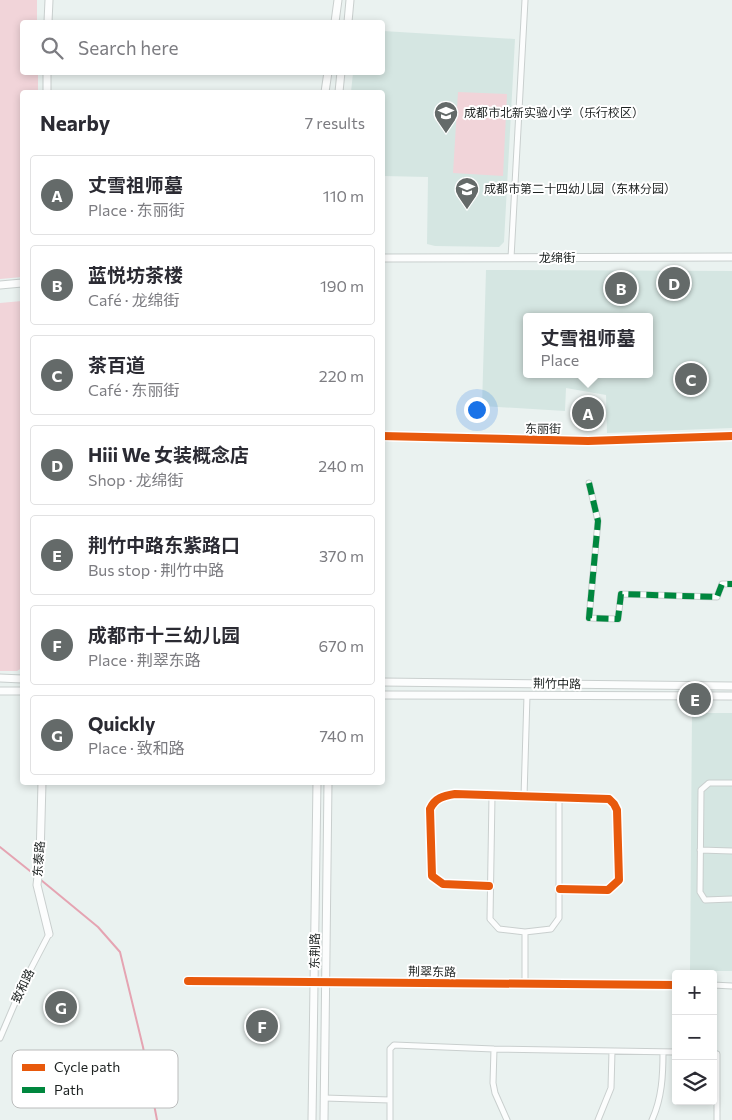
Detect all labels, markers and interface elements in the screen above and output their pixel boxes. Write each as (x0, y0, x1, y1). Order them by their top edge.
search box (20, 20, 385, 75)
icon: search (38, 34, 66, 62)
text: Search here (78, 36, 178, 59)
school or university icon: 成都市北新实验小学（乐行校区） (433, 100, 459, 134)
place label: 成都市北新实验小学（乐行校区） (464, 105, 644, 119)
text: Nearby (40, 110, 110, 135)
text: 7 results (305, 113, 365, 132)
text: 丈雪祖师墓 (88, 173, 183, 196)
school or university icon: 成都市第二十四幼儿园（东林分园） (454, 176, 480, 210)
place label: 成都市第二十四幼儿园（东林分园） (484, 181, 676, 195)
text: A (51, 186, 63, 205)
text: 110 m (323, 186, 364, 205)
text: Place · 东丽街 (88, 200, 185, 219)
street label: 龙绵街 (539, 250, 575, 264)
text: 蓝悦坊茶楼 (88, 263, 183, 286)
pin: D (658, 264, 690, 302)
pin: B (605, 269, 637, 307)
text: B (52, 276, 62, 295)
text: 190 m (320, 276, 364, 295)
text: Café · 龙绵街 (88, 290, 180, 309)
popup (523, 313, 653, 378)
text: 丈雪祖师墓 (540, 326, 636, 349)
text: Place (540, 350, 579, 369)
text: 茶百道 (88, 353, 145, 376)
pin: C (675, 360, 707, 398)
text: C (52, 366, 62, 385)
text: 220 m (319, 366, 364, 385)
text: Café · 东丽街 (88, 380, 180, 399)
pin: A (572, 394, 604, 432)
your location (464, 397, 490, 423)
street label: 东丽街 (525, 421, 561, 435)
text: Hiii We 女装概念店 (88, 443, 249, 466)
text: D (51, 456, 63, 475)
text: 240 m (318, 456, 364, 475)
text: Shop · 龙绵街 (88, 470, 183, 489)
text: 荆竹中路东紫路口 (88, 533, 240, 556)
text: E (52, 546, 62, 565)
text: 370 m (319, 546, 364, 565)
text: Bus stop · 荆竹中路 (88, 560, 224, 579)
text: 成都市十三幼儿园 (88, 623, 240, 646)
text: F (52, 636, 62, 655)
text: 670 m (318, 636, 364, 655)
text: Place · 荆翠东路 (88, 650, 201, 669)
street label: 荆竹中路 (533, 676, 581, 690)
pin: E (679, 680, 711, 718)
text: Quickly (88, 712, 155, 735)
text: G (51, 726, 63, 745)
text: 740 m (319, 726, 364, 745)
text: Place · 致和路 (88, 738, 185, 757)
street label: 东泰路 (30, 840, 46, 877)
street label: 东荆路 (307, 933, 321, 969)
street label: 荆翠东路 (408, 964, 456, 978)
street label: 致和路 (8, 966, 36, 1005)
map controls (672, 970, 717, 1105)
button: + (672, 970, 717, 1015)
pin: G (45, 988, 77, 1026)
pin: F (246, 1007, 278, 1045)
button: − (672, 1015, 717, 1060)
legend (12, 1050, 178, 1108)
text: Cycle path (54, 1058, 120, 1075)
button: layers (672, 1060, 717, 1105)
text: Path (54, 1081, 84, 1098)

